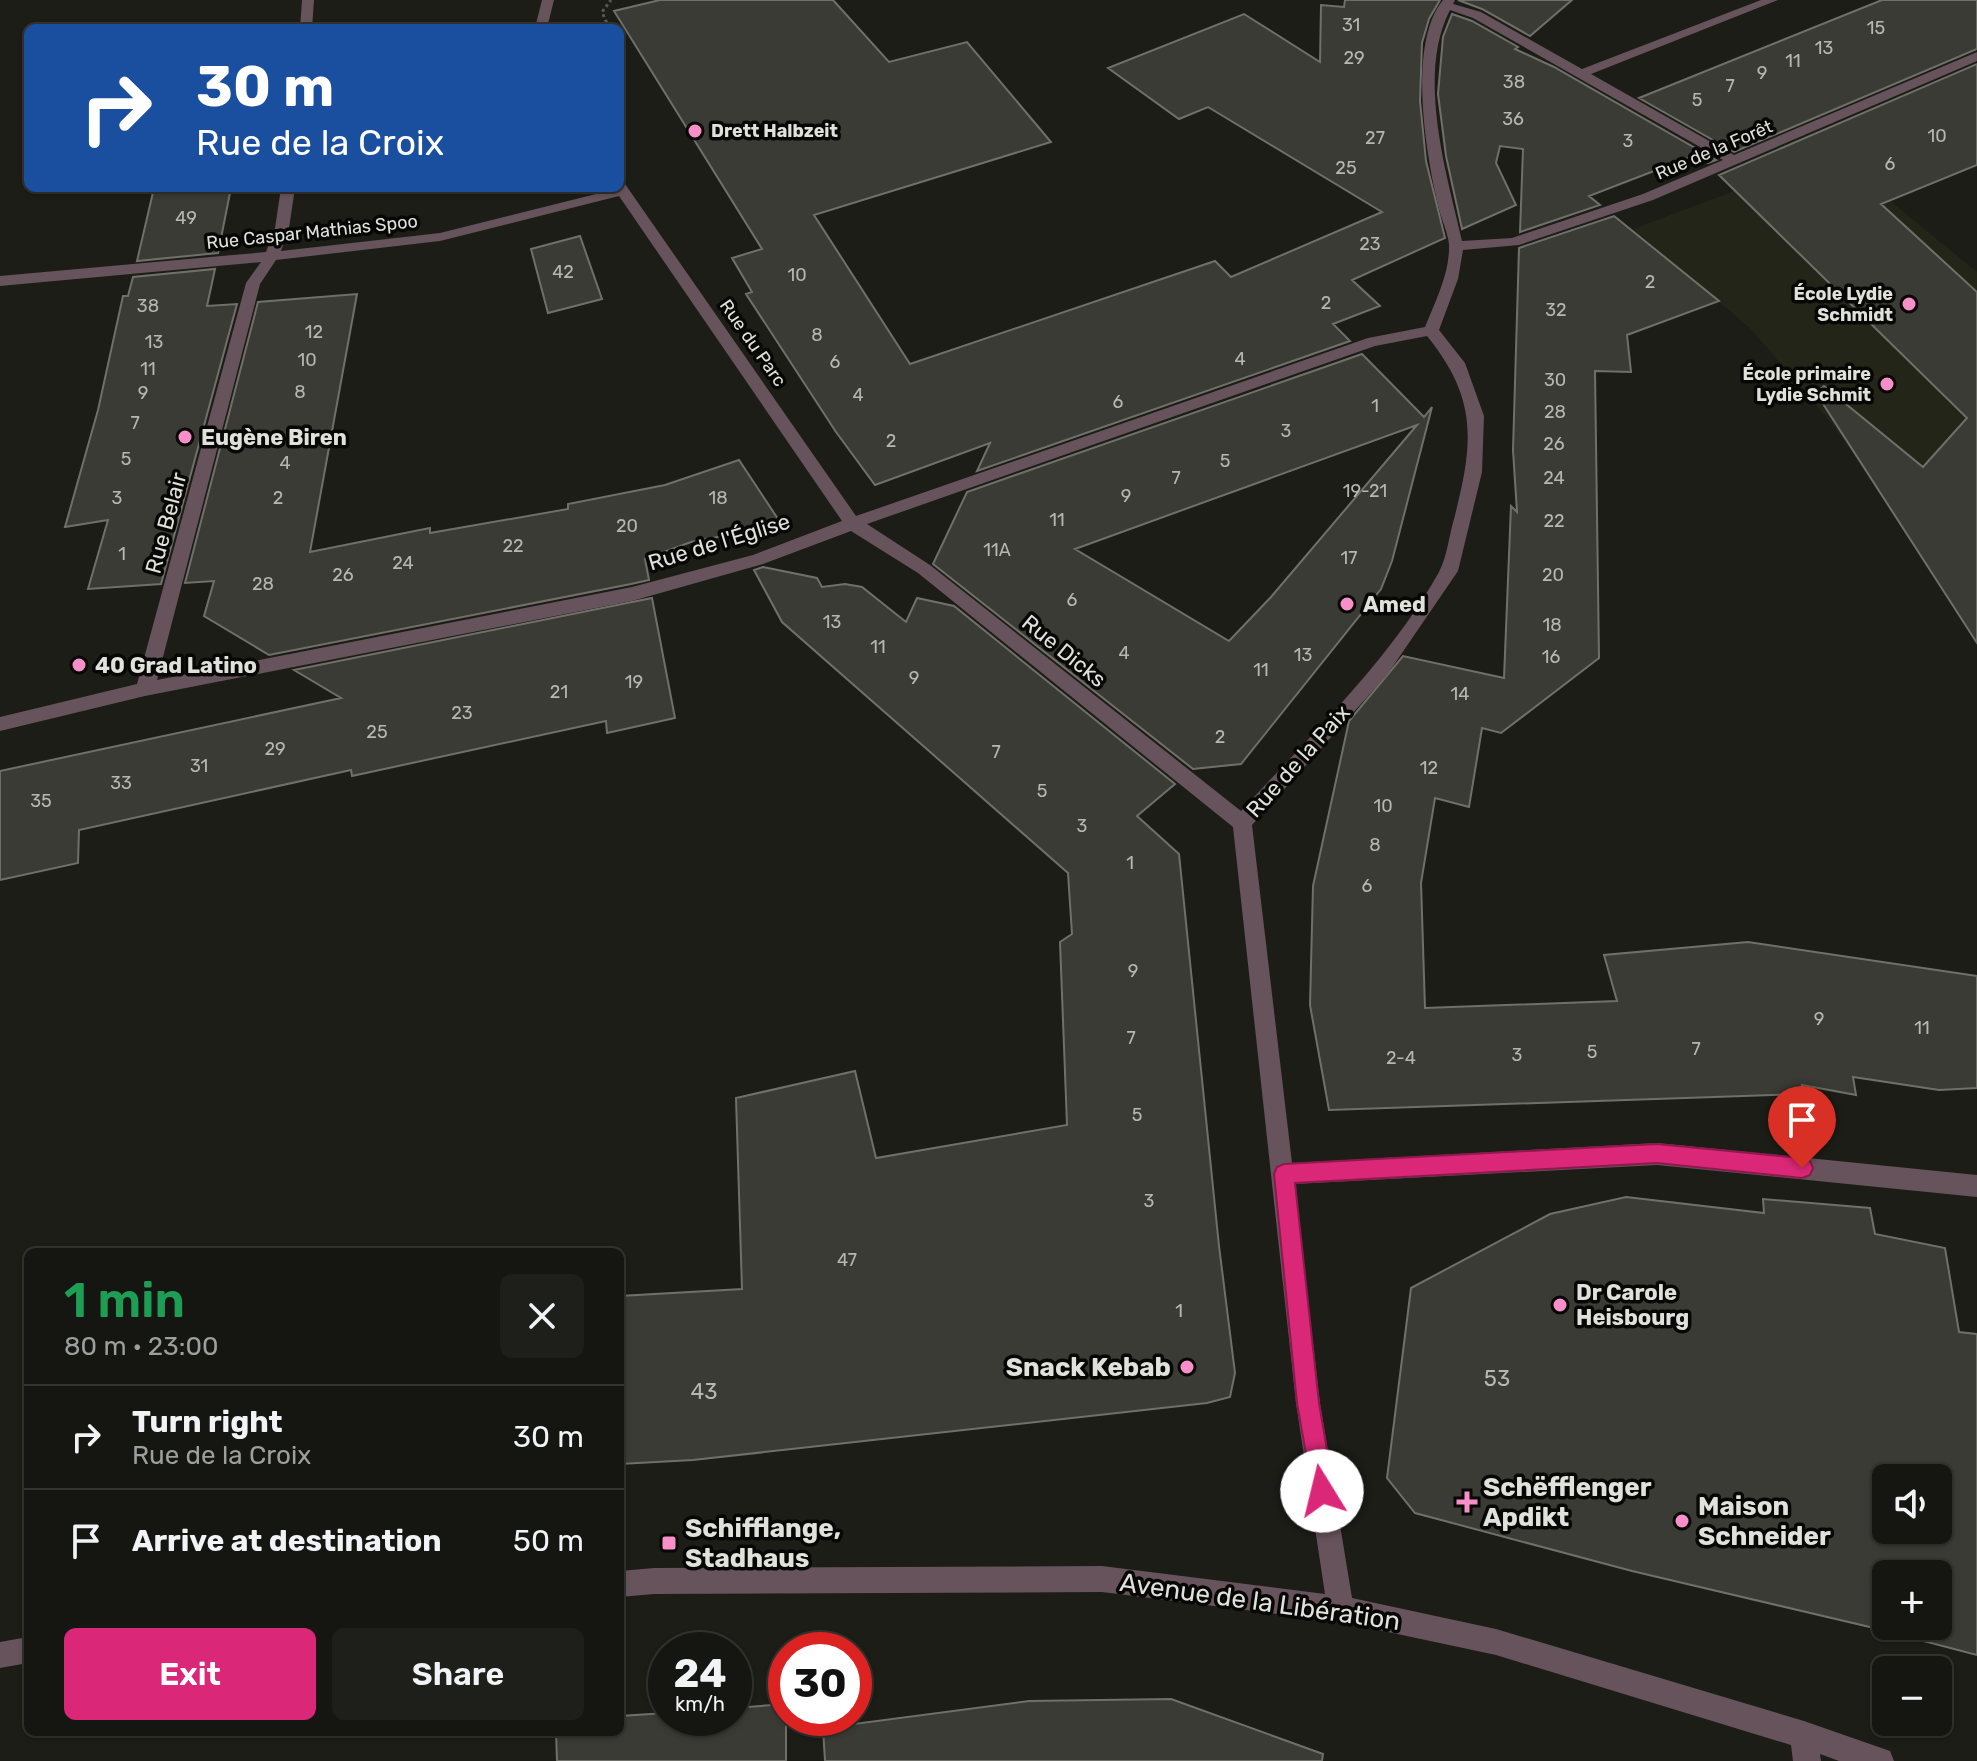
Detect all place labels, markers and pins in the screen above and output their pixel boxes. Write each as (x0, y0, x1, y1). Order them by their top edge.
place label: Drett Halbzeit (711, 120, 838, 142)
marker: Drett Halbzeit (686, 122, 704, 140)
place label: École Lydie Schmidt (1793, 283, 1893, 326)
marker: École Lydie Schmidt (1900, 295, 1918, 313)
place label: École primaire Lydie Schmit (1743, 363, 1871, 406)
marker: École primaire Lydie Schmit (1878, 375, 1896, 393)
place label: Eugène Biren (201, 424, 347, 451)
marker: Eugène Biren (176, 428, 194, 446)
place label: Amed (1363, 591, 1426, 618)
marker: Amed (1338, 595, 1356, 613)
place label: 40 Grad Latino (95, 652, 257, 679)
marker: 40 Grad Latino (70, 656, 88, 674)
pin (1768, 1086, 1836, 1168)
place label: Dr Carole Heisbourg (1576, 1279, 1689, 1331)
marker: Dr Carole Heisbourg (1551, 1296, 1569, 1314)
place label: Snack Kebab (1006, 1352, 1171, 1383)
marker: Snack Kebab (1178, 1358, 1196, 1376)
place label: Schëfflenger Apdikt (1483, 1472, 1652, 1533)
place label: Maison Schneider (1698, 1491, 1831, 1552)
marker: Schëfflenger Apdikt (1458, 1493, 1476, 1511)
marker: Maison Schneider (1673, 1512, 1691, 1530)
place label: Schifflange, Stadhaus (685, 1513, 841, 1574)
marker: Schifflange, Stadhaus (660, 1534, 678, 1552)

